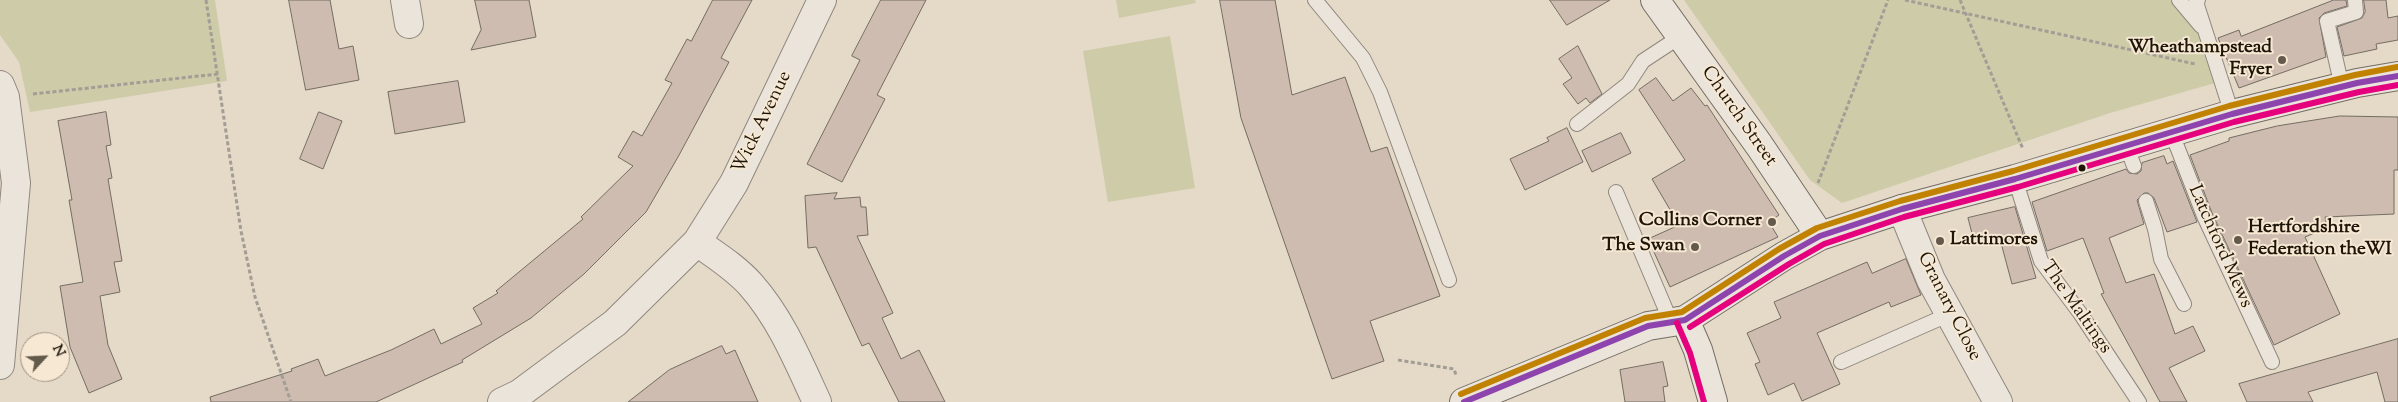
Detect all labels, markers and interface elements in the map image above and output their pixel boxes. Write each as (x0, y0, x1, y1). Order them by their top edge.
place label: Wheathampstead Fryer (2128, 38, 2272, 82)
marker: Wheathampstead Fryer (2276, 54, 2288, 66)
street label: Church Street (1695, 62, 1781, 172)
street label: Wick Avenue (728, 68, 798, 178)
unlabelled marker (2077, 163, 2087, 173)
street label: Latchford Mews (2182, 182, 2256, 312)
place label: Collins Corner (1639, 211, 1762, 233)
marker: Collins Corner (1766, 216, 1778, 228)
place label: Hertfordshire Federation theWI (2248, 218, 2392, 262)
place label: Lattimores (1950, 230, 2038, 252)
marker: Hertfordshire Federation theWI (2232, 234, 2244, 246)
marker: Lattimores (1934, 235, 1946, 247)
place label: The Swan (1602, 236, 1685, 258)
marker: The Swan (1689, 241, 1701, 253)
street label: Granary Close (1911, 249, 1985, 365)
street label: The Maltings (2035, 257, 2115, 359)
north arrow (20, 332, 70, 382)
text: N (46, 342, 69, 360)

